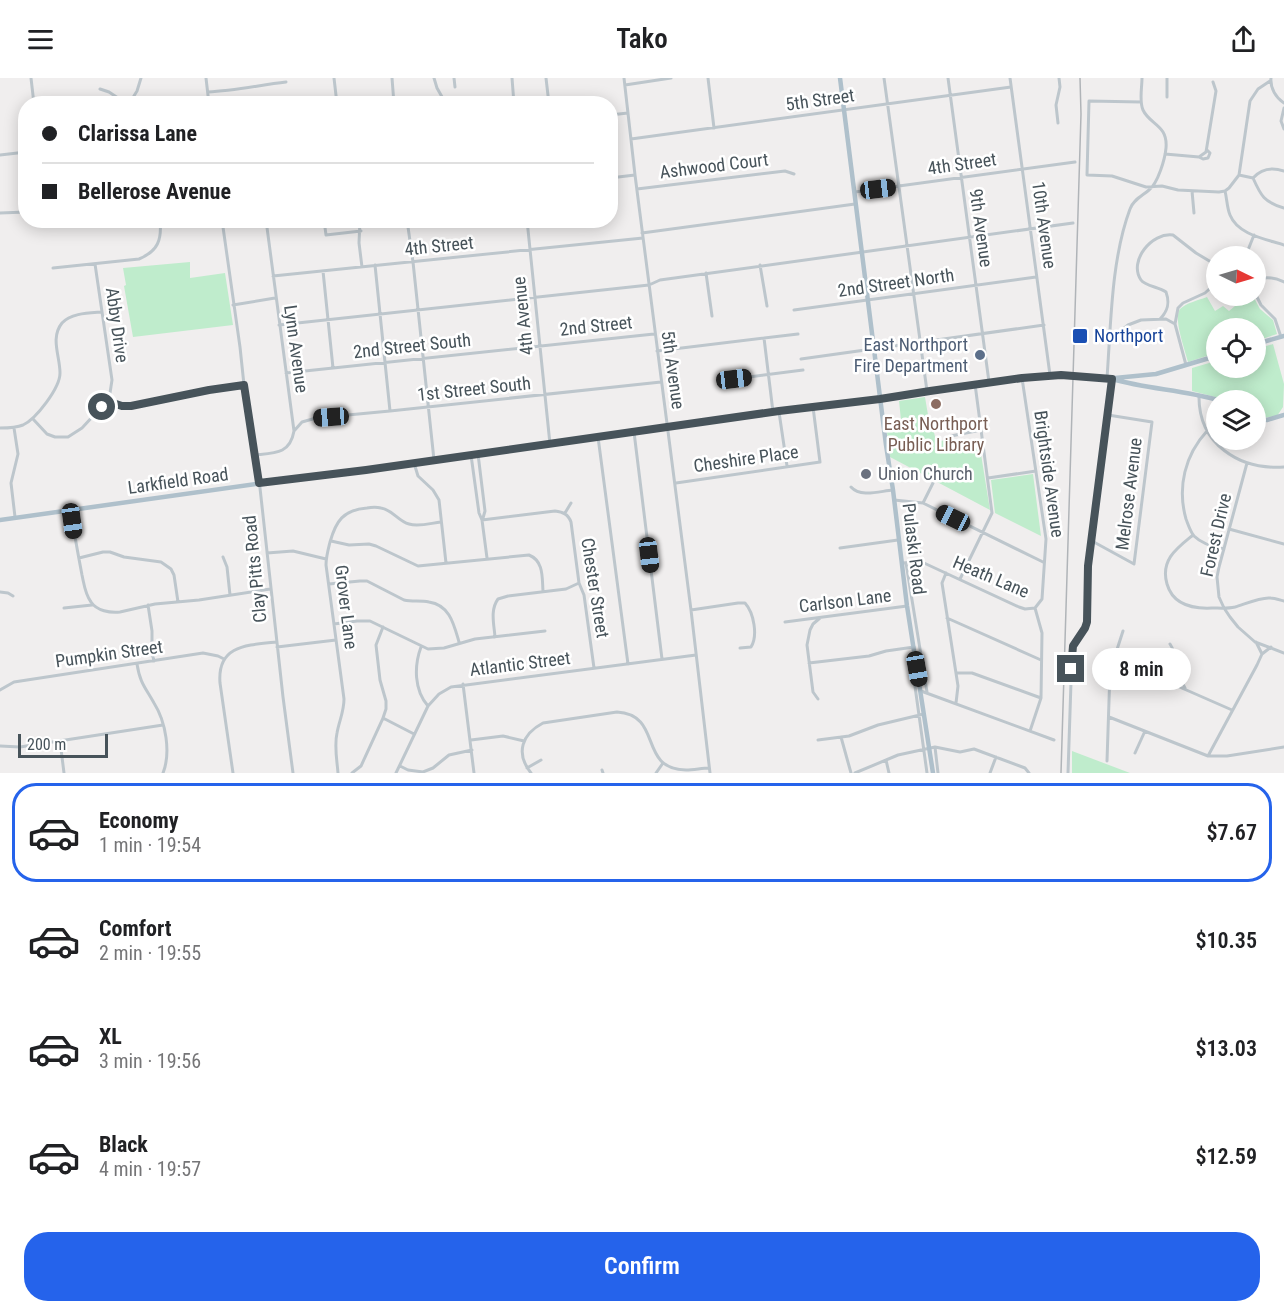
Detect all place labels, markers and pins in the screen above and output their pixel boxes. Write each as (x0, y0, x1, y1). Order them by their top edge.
place label: Northport (1094, 325, 1163, 346)
marker: Northport (1071, 327, 1089, 345)
place label: East Northport Fire Department (854, 334, 968, 376)
marker: East Northport Fire Department (973, 348, 987, 362)
marker: East Northport Public Library (929, 397, 943, 411)
place label: East Northport Public Library (884, 413, 988, 455)
place label: Union Church (878, 463, 973, 484)
marker: Union Church (859, 467, 873, 481)

